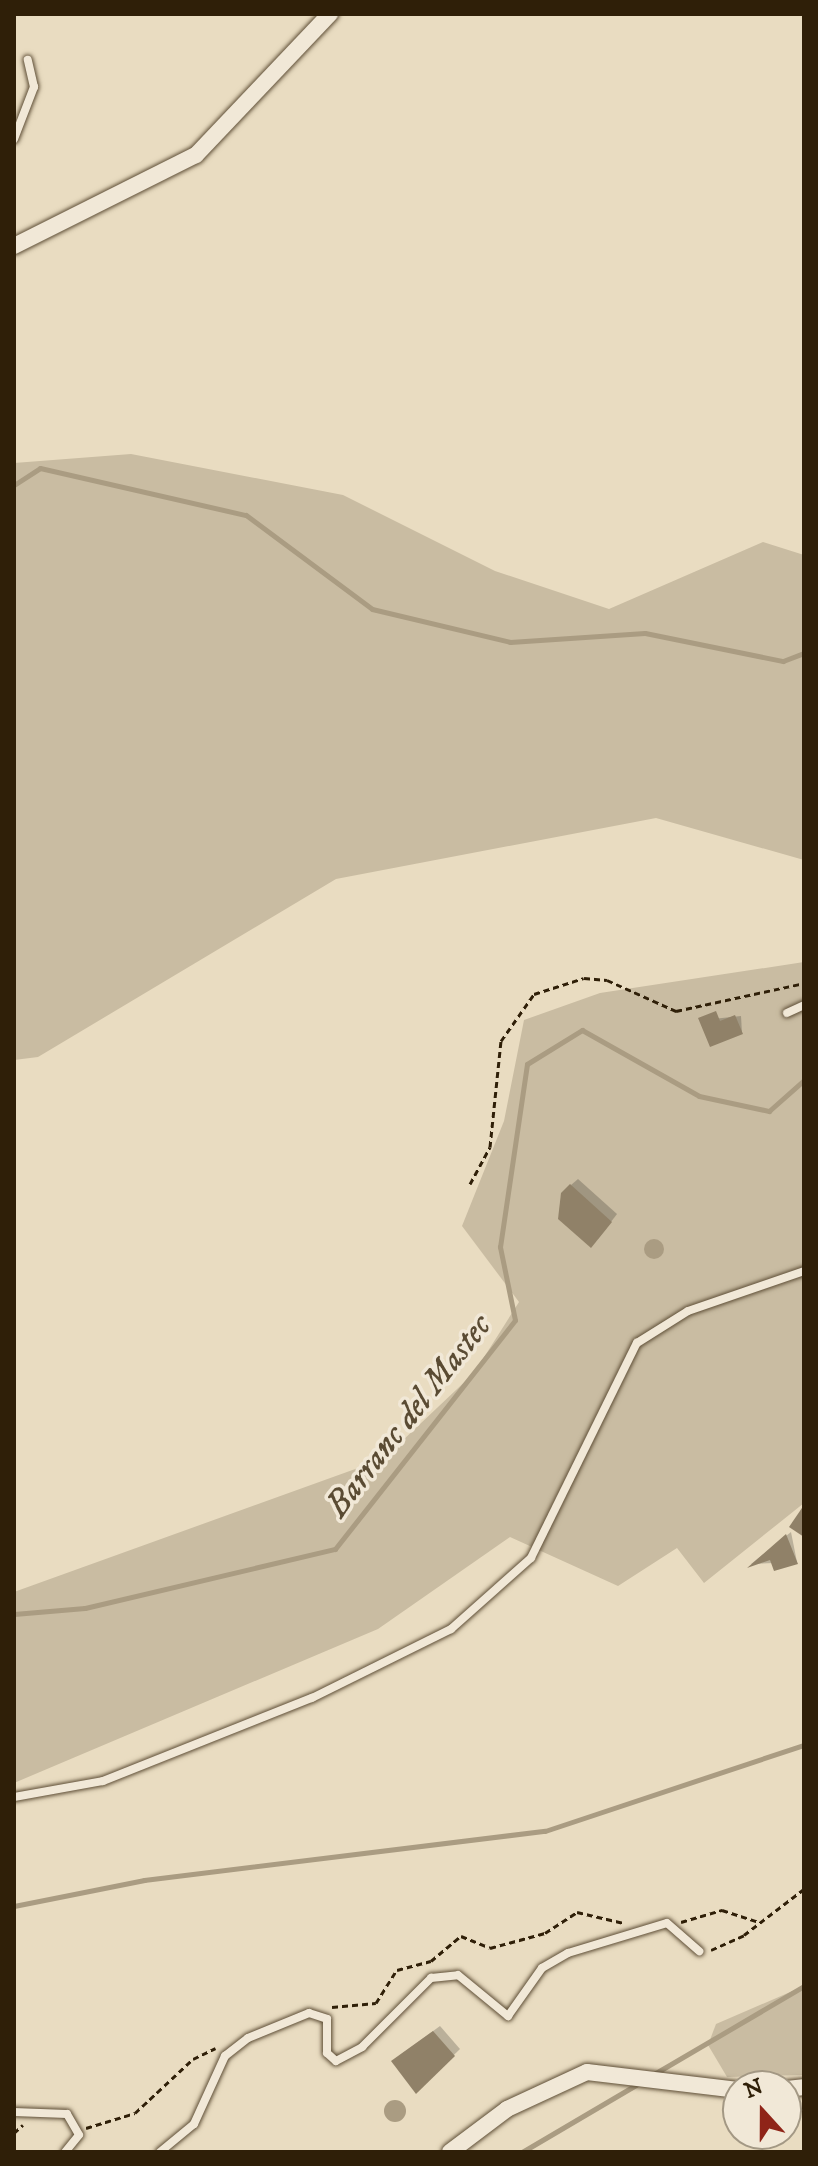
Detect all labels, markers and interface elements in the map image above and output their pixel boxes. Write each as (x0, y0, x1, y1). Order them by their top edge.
water label: Barranc del Mastec (317, 1307, 501, 1525)
north arrow (722, 2070, 802, 2150)
text: N (741, 2073, 767, 2105)

